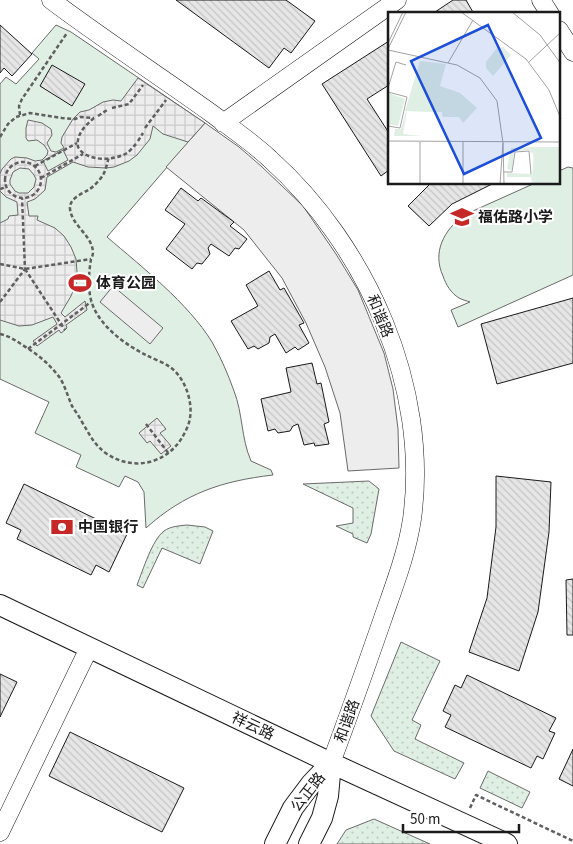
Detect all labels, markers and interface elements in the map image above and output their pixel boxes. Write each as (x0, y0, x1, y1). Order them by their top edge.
inset map (388, 12, 560, 185)
school or university icon: 福佑路小学 (449, 204, 475, 230)
place label: 福佑路小学 (478, 207, 553, 228)
sports icon: 体育公园 (67, 270, 93, 296)
place label: 体育公园 (96, 273, 156, 294)
street label: 和谐路 (361, 291, 398, 341)
bank icon: 中国银行 (49, 514, 75, 540)
place label: 中国银行 (78, 517, 138, 538)
street label: 和谐路 (330, 696, 365, 746)
street label: 祥云路 (228, 707, 278, 745)
street label: 公正路 (286, 768, 331, 817)
scale bar (403, 802, 519, 834)
text: 50 m (410, 809, 440, 830)

